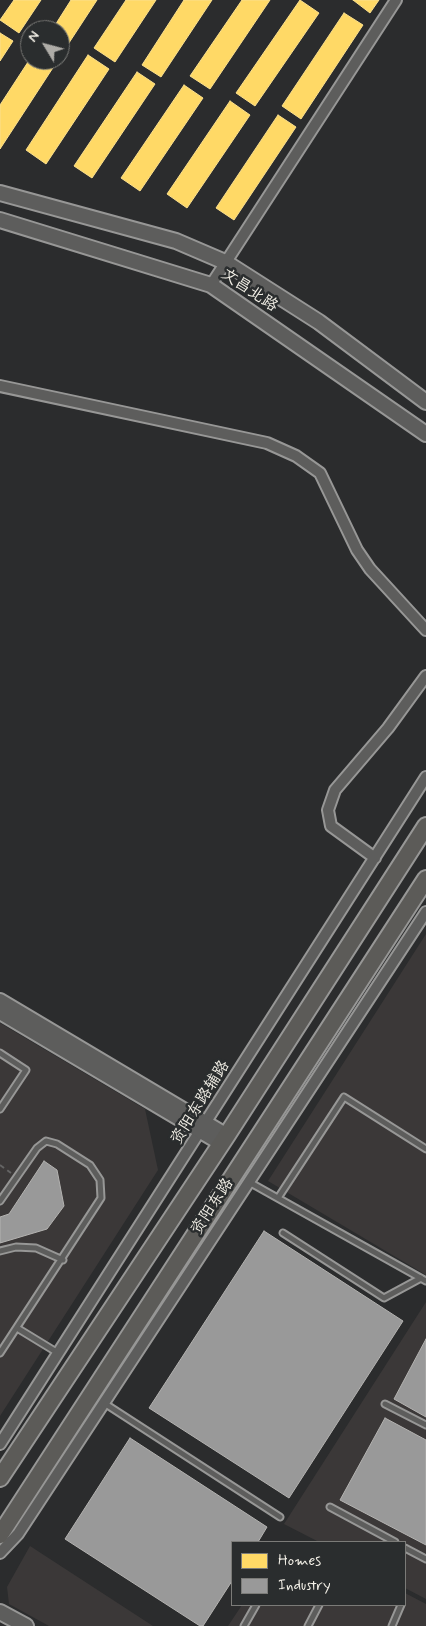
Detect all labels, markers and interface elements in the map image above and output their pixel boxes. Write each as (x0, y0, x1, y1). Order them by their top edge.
north arrow (20, 20, 70, 70)
text: N (24, 27, 44, 46)
street label: 文昌北路 (217, 265, 281, 317)
street label: 资阳东路辅路 (167, 1057, 235, 1149)
street label: 资阳东路 (188, 1175, 238, 1239)
legend (231, 1541, 406, 1606)
text: Homes (278, 1551, 321, 1571)
text: Industry (278, 1576, 331, 1596)

